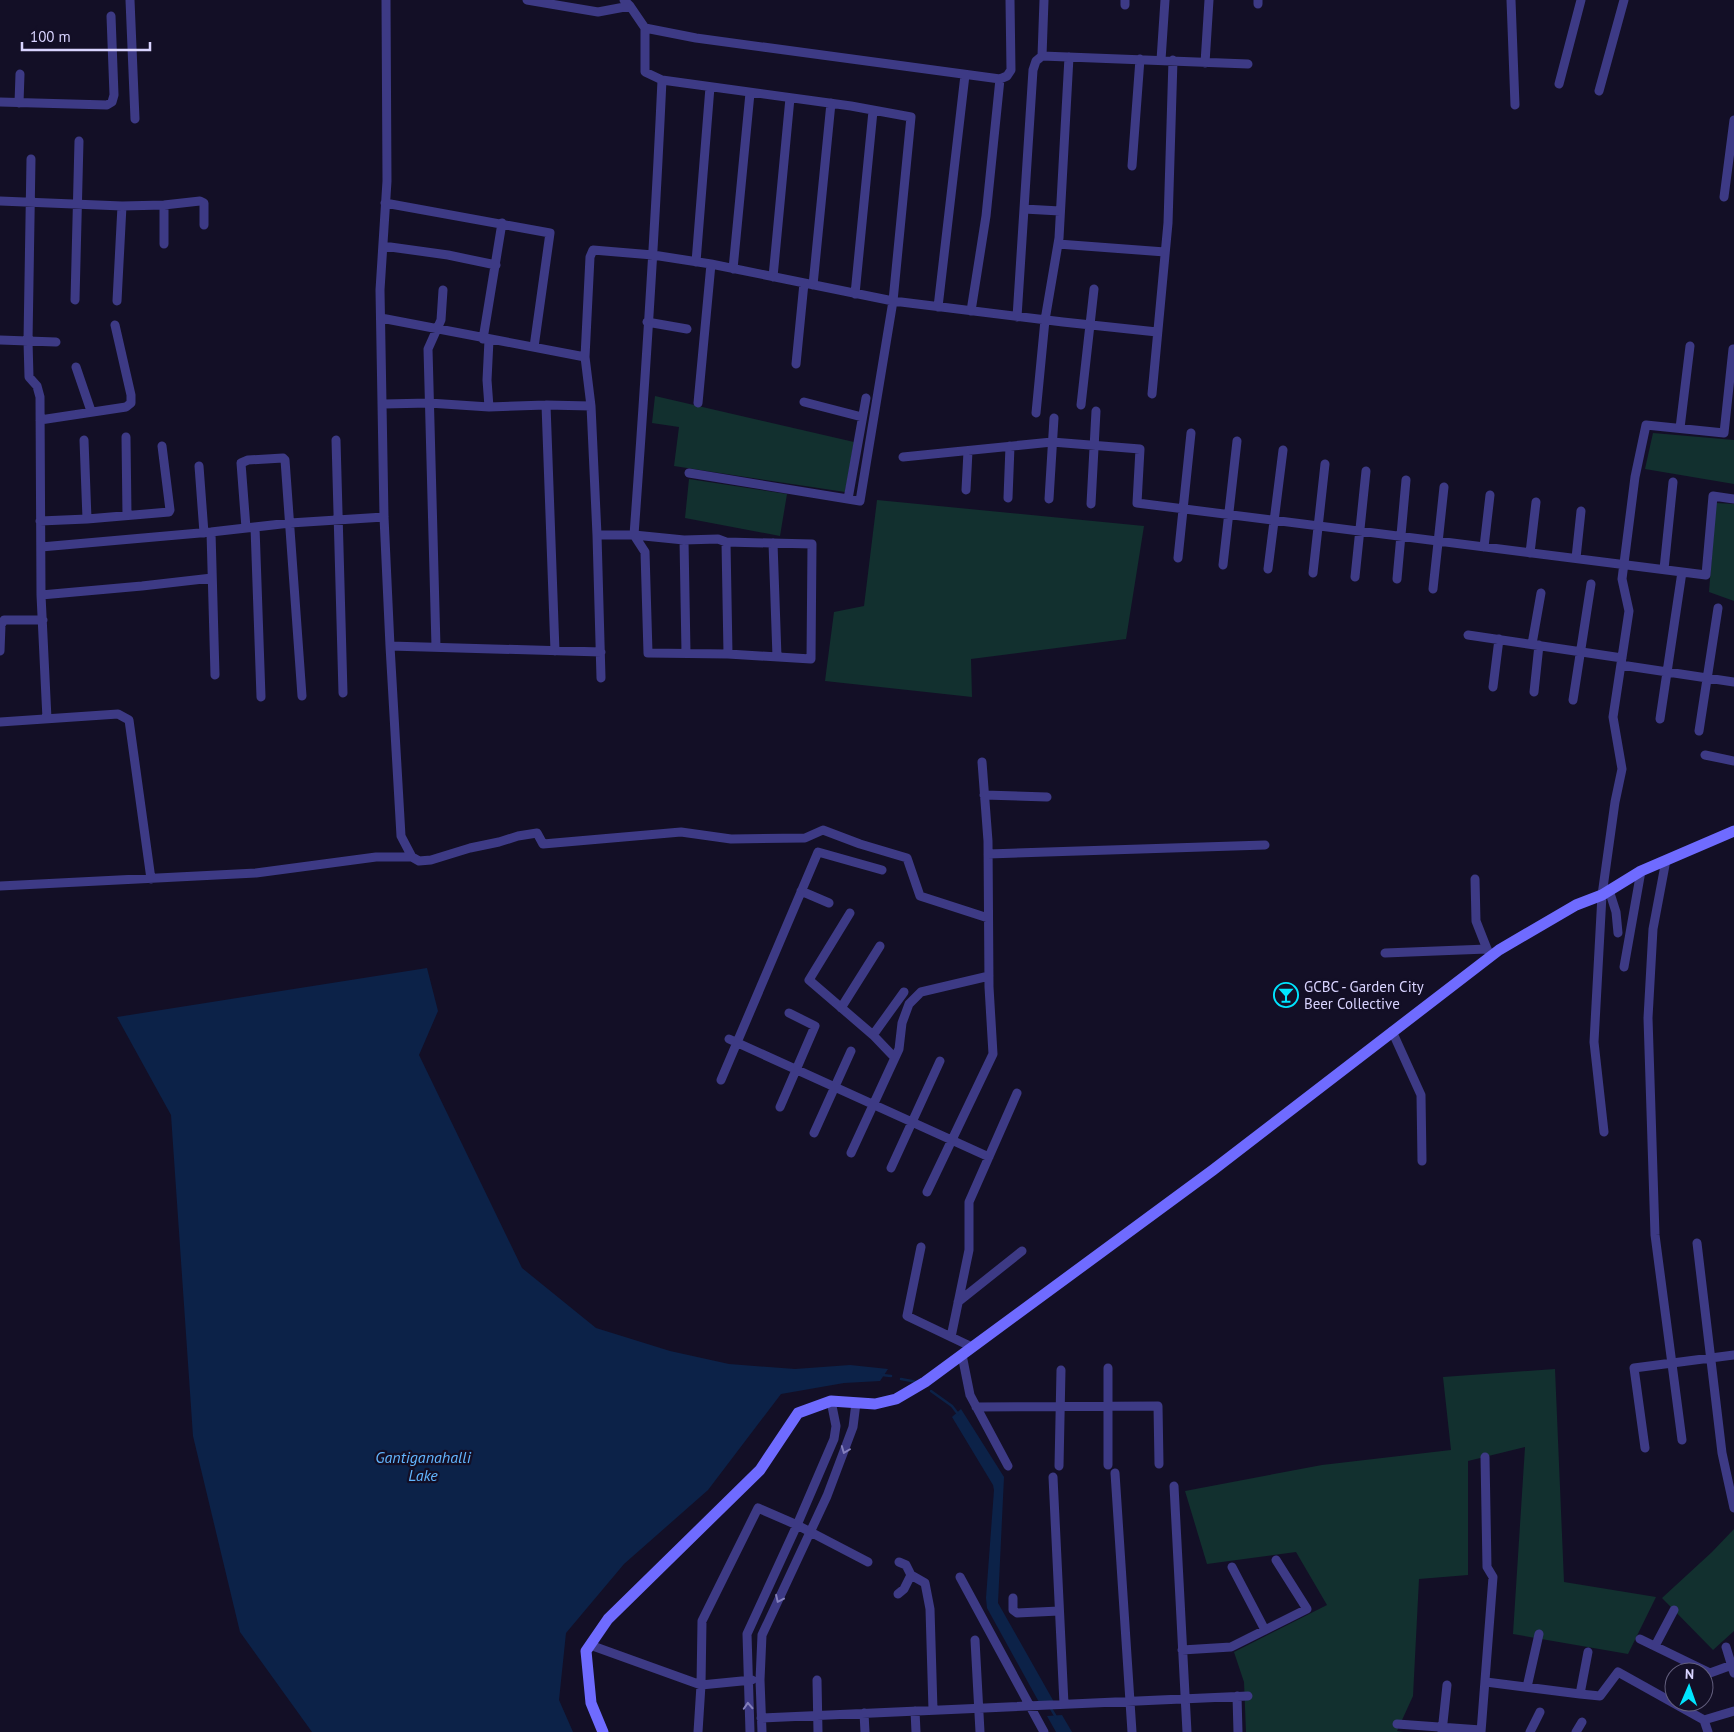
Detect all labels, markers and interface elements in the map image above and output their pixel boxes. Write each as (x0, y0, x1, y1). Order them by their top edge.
scale bar (22, 20, 150, 52)
text: 100 m (30, 27, 71, 46)
place label: GCBC - Garden City Beer Collective (1304, 977, 1424, 1013)
bar icon: GCBC - Garden City Beer Collective (1273, 982, 1299, 1008)
one-way arrow (841, 1446, 851, 1454)
water label: Gantiganahalli Lake (375, 1447, 472, 1485)
one-way arrow (775, 1594, 786, 1603)
north arrow (1664, 1662, 1714, 1712)
text: N (1685, 1665, 1694, 1683)
one-way arrow (743, 1702, 754, 1710)

